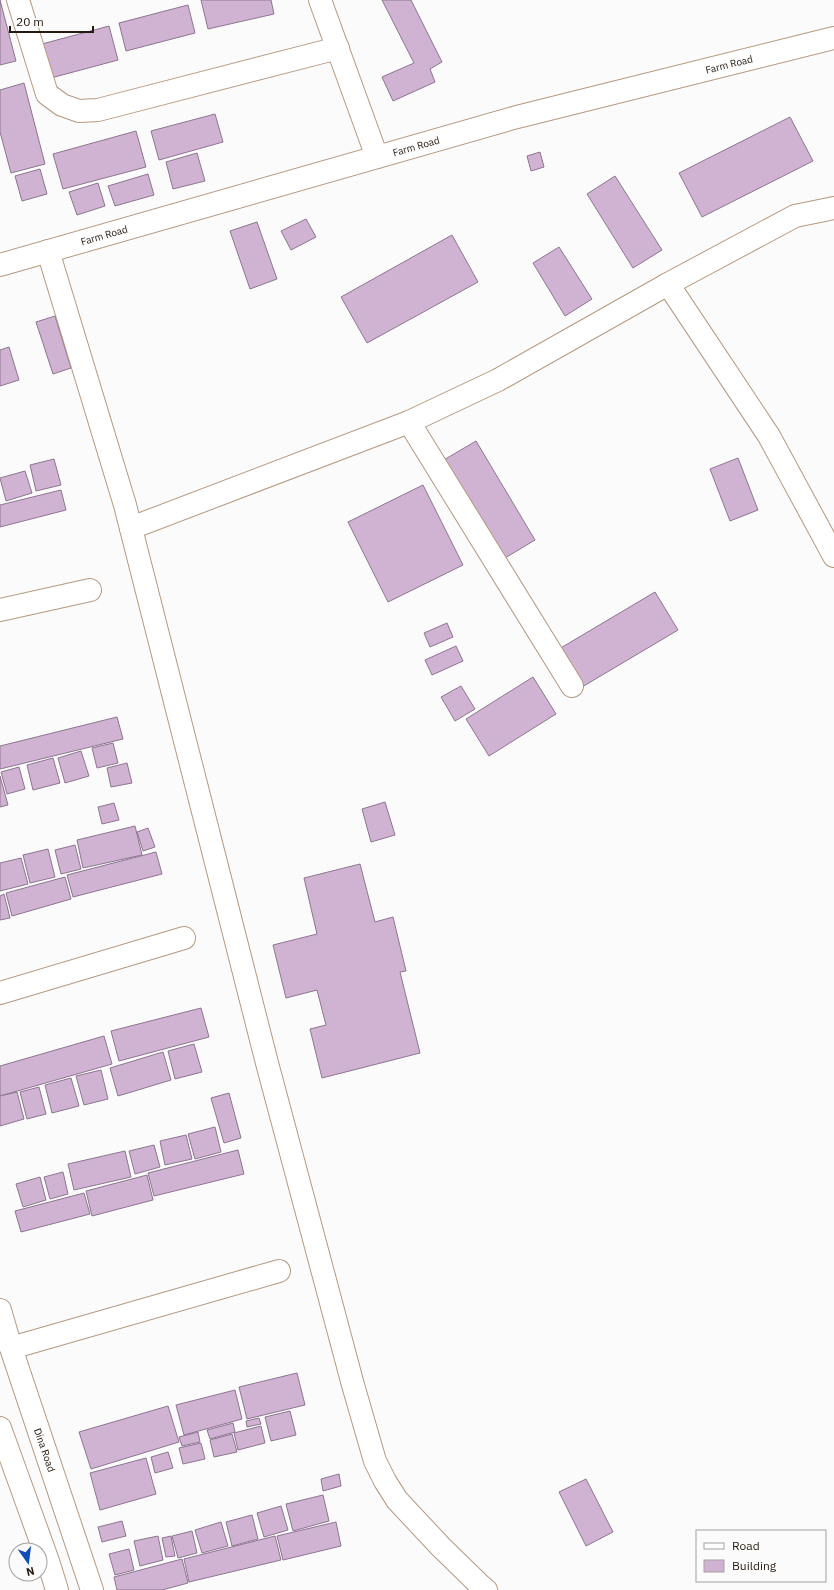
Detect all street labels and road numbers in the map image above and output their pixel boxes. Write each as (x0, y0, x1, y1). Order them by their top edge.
street label: Farm Road (704, 52, 754, 77)
street label: Farm Road (391, 134, 441, 159)
street label: Farm Road (79, 223, 129, 248)
street label: Dina Road (31, 1426, 58, 1474)

